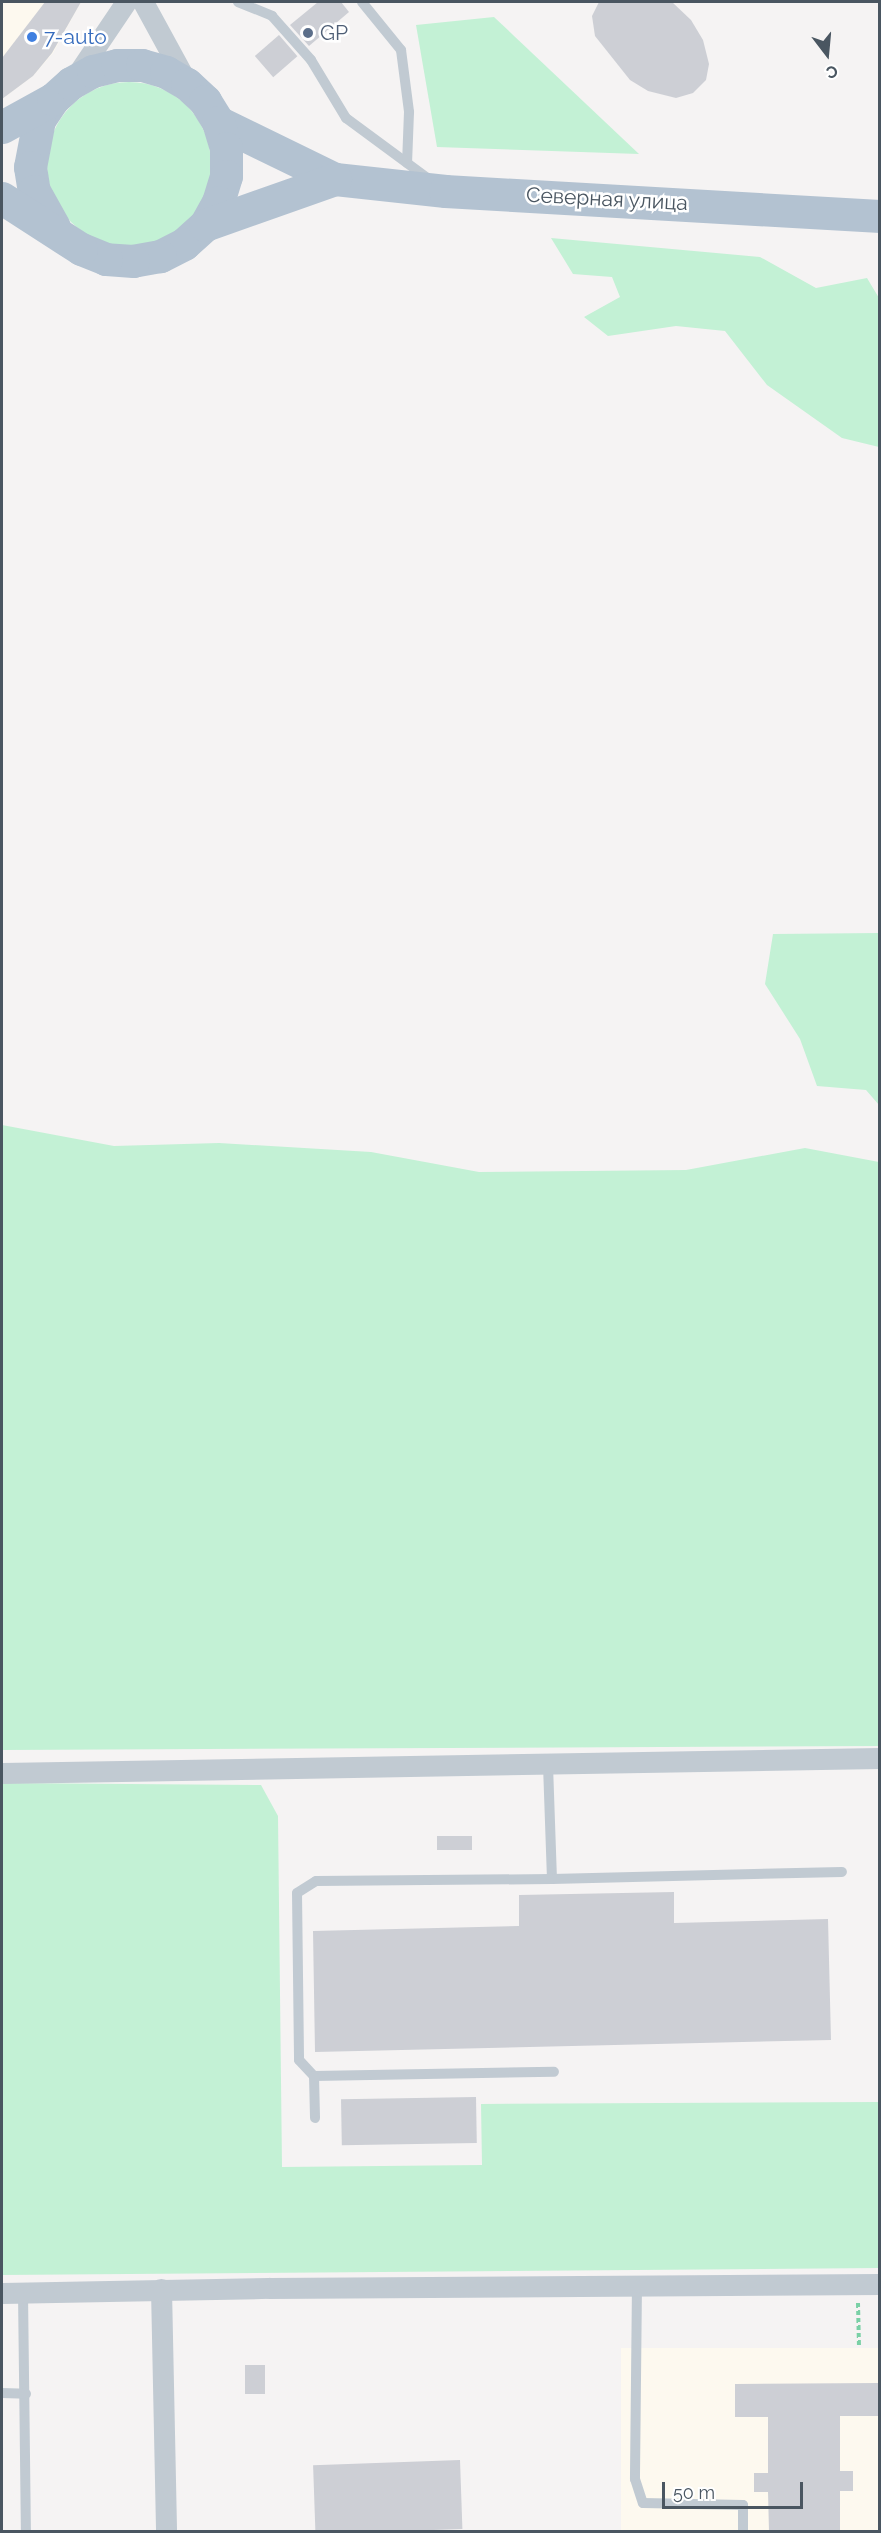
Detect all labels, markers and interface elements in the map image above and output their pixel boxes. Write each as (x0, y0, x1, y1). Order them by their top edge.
place label: GP (320, 20, 348, 46)
place label: 7-auto (44, 24, 107, 50)
north arrow (797, 24, 857, 84)
marker: GP (301, 26, 315, 40)
marker: 7-auto (25, 30, 39, 44)
text: С (824, 61, 840, 82)
street label: Северная улица (525, 182, 689, 216)
scale bar (665, 2470, 806, 2508)
text: 50 m (673, 2482, 715, 2503)

